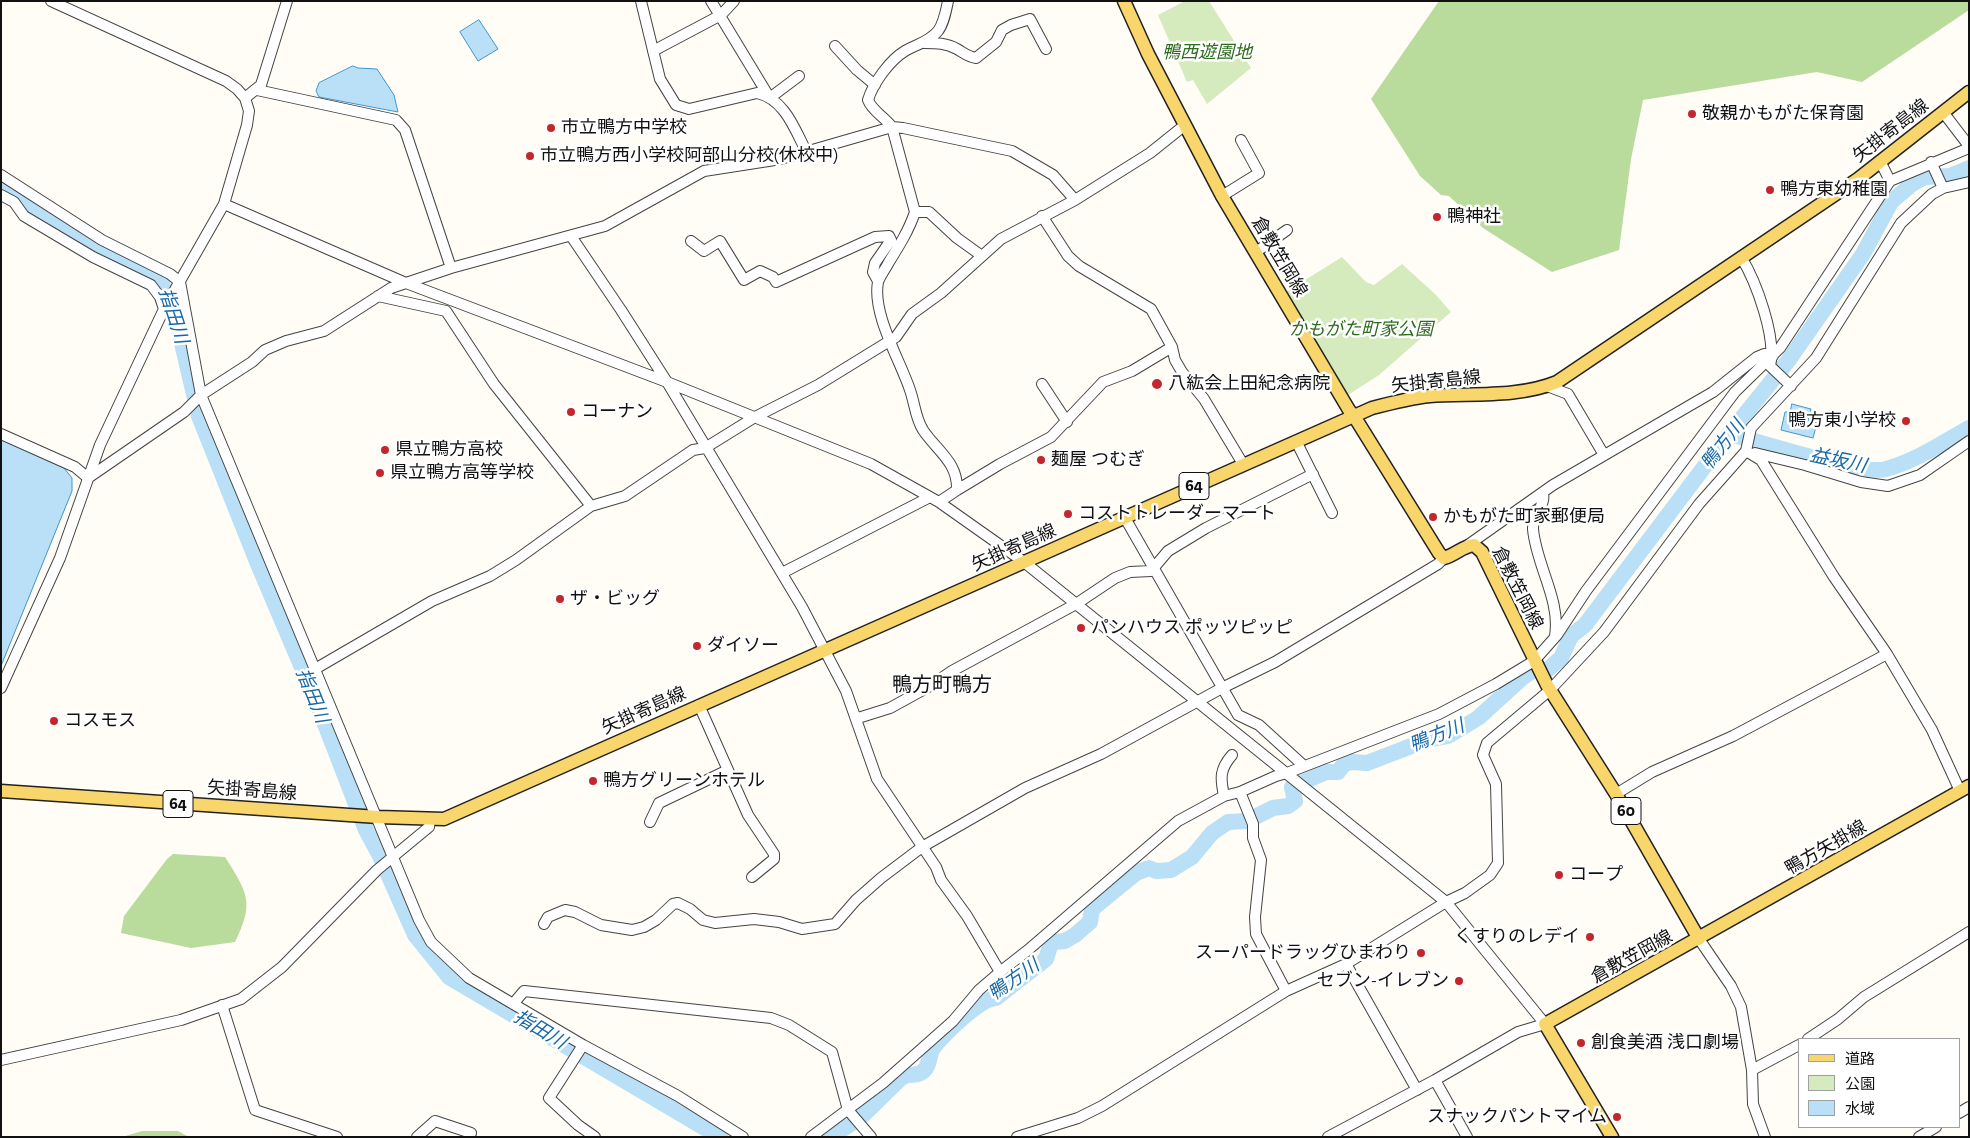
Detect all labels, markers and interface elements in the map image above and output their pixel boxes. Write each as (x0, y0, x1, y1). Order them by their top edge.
park label: 鴨西遊園地 (1162, 42, 1252, 64)
street label: 矢掛寄島線 (1849, 95, 1933, 167)
place label: 敬親かもがた保育園 (1702, 103, 1864, 125)
marker: 敬親かもがた保育園 (1686, 108, 1698, 120)
place label: 市立鴨方中学校 (561, 117, 687, 139)
marker: 市立鴨方中学校 (545, 122, 557, 134)
place label: 市立鴨方西小学校阿部山分校(休校中) (540, 145, 838, 167)
marker: 市立鴨方西小学校阿部山分校(休校中) (524, 150, 536, 162)
place label: 鴨方東幼稚園 (1780, 179, 1888, 201)
marker: 鴨方東幼稚園 (1764, 184, 1776, 196)
place label: 鴨神社 (1447, 206, 1501, 228)
marker: 鴨神社 (1431, 211, 1443, 223)
street label: 倉敷笠岡線 (1247, 213, 1311, 301)
water label: 指田川 (153, 285, 193, 347)
park label: かもがた町家公園 (1289, 319, 1433, 341)
street label: 矢掛寄島線 (1390, 367, 1482, 397)
place label: 八紘会上田紀念病院 (1168, 373, 1330, 395)
marker: 八紘会上田紀念病院 (1150, 377, 1164, 391)
place label: コーナン (581, 401, 653, 423)
marker: コーナン (565, 406, 577, 418)
place label: 鴨方東小学校 (1788, 410, 1896, 432)
marker: 鴨方東小学校 (1900, 415, 1912, 427)
water label: 鴨方川 (1696, 416, 1750, 474)
place label: 県立鴨方高校 (395, 439, 503, 461)
marker: 県立鴨方高校 (379, 444, 391, 456)
water label: 益坂川 (1808, 444, 1868, 478)
place label: 麺屋 つむぎ (1051, 449, 1145, 471)
marker: 麺屋 つむぎ (1035, 454, 1047, 466)
place label: 県立鴨方高等学校 (390, 462, 534, 484)
marker: 県立鴨方高等学校 (374, 467, 386, 479)
road number: 64 (1179, 472, 1209, 500)
place label: コストトレーダーマート (1078, 503, 1276, 525)
place label: かもがた町家郵便局 (1443, 506, 1605, 528)
marker: コストトレーダーマート (1062, 508, 1074, 520)
marker: かもがた町家郵便局 (1427, 511, 1439, 523)
street label: 矢掛寄島線 (968, 520, 1060, 576)
street label: 倉敷笠岡線 (1487, 543, 1547, 633)
place label: ザ・ビッグ (570, 588, 660, 610)
marker: ザ・ビッグ (554, 593, 566, 605)
place label: パンハウス ポッツピッピ (1091, 617, 1293, 639)
marker: パンハウス ポッツピッピ (1075, 622, 1087, 634)
place label: ダイソー (707, 635, 779, 657)
marker: ダイソー (691, 640, 703, 652)
water label: 指田川 (291, 665, 333, 727)
district label: 鴨方町鴨方 (892, 673, 992, 697)
street label: 矢掛寄島線 (598, 683, 690, 739)
place label: コスモス (64, 710, 136, 732)
marker: コスモス (48, 715, 60, 727)
water label: 鴨方川 (1406, 715, 1468, 757)
place label: 鴨方グリーンホテル (603, 770, 765, 792)
marker: 鴨方グリーンホテル (587, 775, 599, 787)
street label: 矢掛寄島線 (206, 777, 298, 805)
road number: 64 (163, 791, 193, 818)
road number: 60 (1611, 798, 1641, 824)
street label: 鴨方矢掛線 (1782, 816, 1870, 880)
place label: コープ (1569, 864, 1623, 886)
marker: コープ (1553, 869, 1565, 881)
place label: くすりのレデイ (1454, 926, 1580, 948)
street label: 倉敷笠岡線 (1587, 926, 1677, 988)
marker: くすりのレデイ (1584, 931, 1596, 943)
place label: スーパードラッグひまわり (1195, 942, 1411, 964)
marker: スーパードラッグひまわり (1415, 947, 1427, 959)
water label: 鴨方川 (984, 954, 1044, 1006)
place label: セブン-イレブン (1317, 970, 1449, 992)
marker: セブン-イレブン (1453, 975, 1465, 987)
water label: 指田川 (510, 1006, 570, 1054)
place label: 創食美酒 浅口劇場 (1591, 1032, 1739, 1054)
marker: 創食美酒 浅口劇場 (1575, 1037, 1587, 1049)
legend (1798, 1038, 1960, 1128)
text: 道路 (1845, 1050, 1875, 1068)
text: 公園 (1845, 1075, 1875, 1093)
text: 水域 (1845, 1100, 1875, 1118)
place label: スナックパントマイム (1427, 1106, 1607, 1128)
marker: スナックパントマイム (1611, 1111, 1623, 1123)

